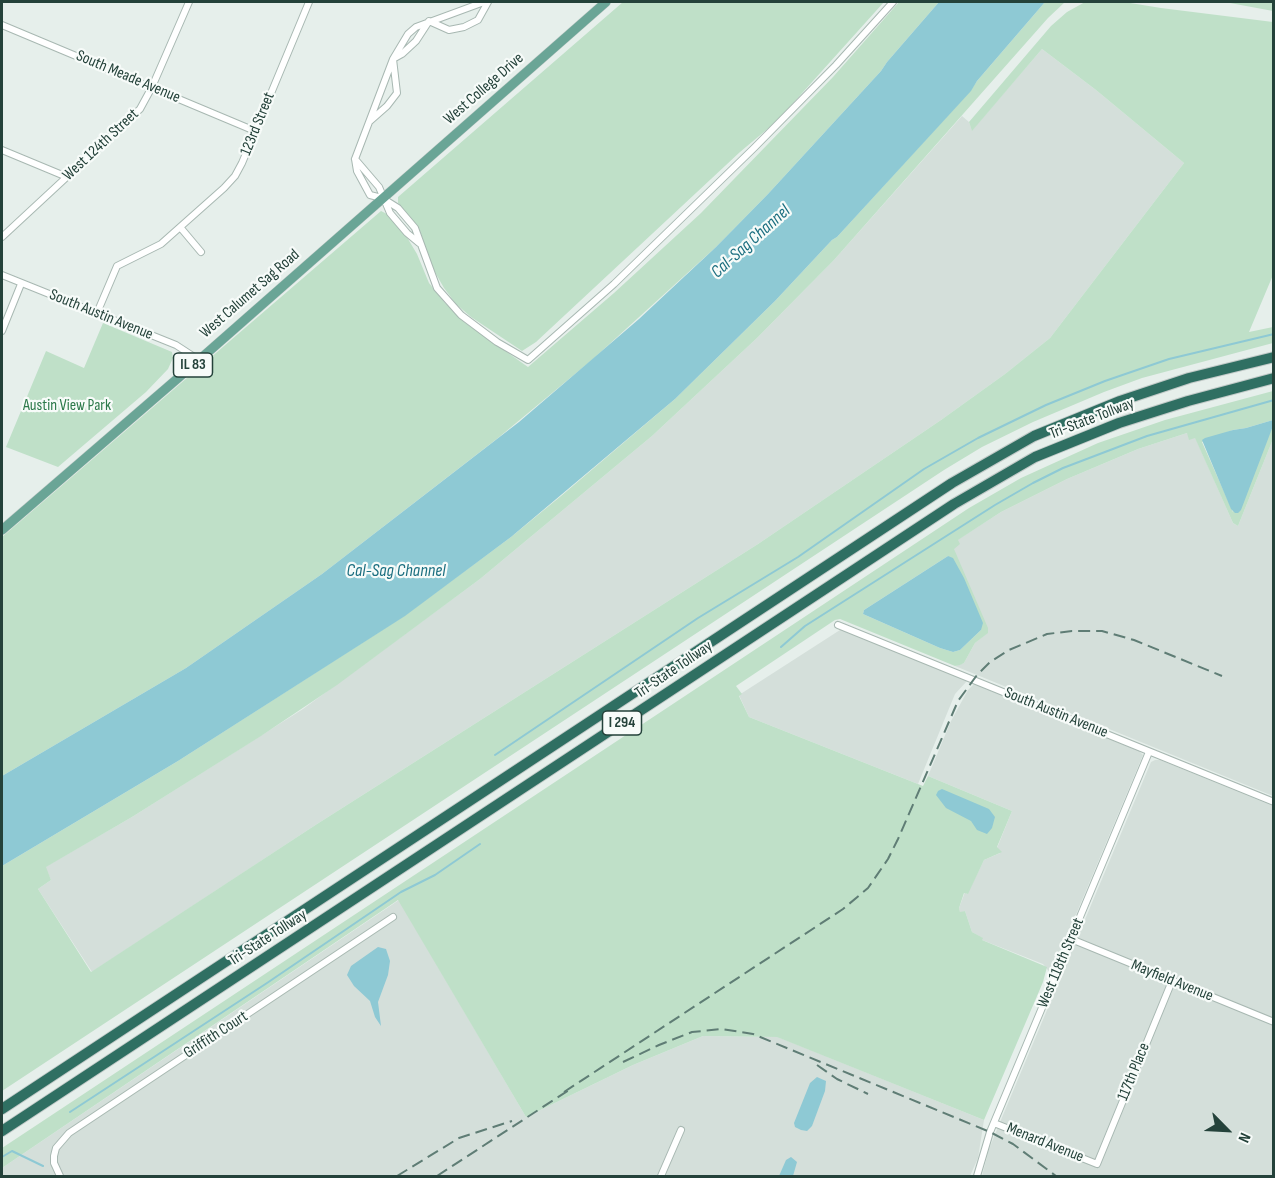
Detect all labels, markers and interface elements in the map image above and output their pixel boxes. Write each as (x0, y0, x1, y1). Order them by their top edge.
street label: South Meade Avenue (73, 46, 183, 108)
street label: West College Drive (440, 49, 528, 129)
street label: 123rd Street (237, 90, 279, 158)
street label: West 124th Street (59, 105, 143, 185)
water label: Cal-Sag Channel (707, 201, 795, 283)
street label: West Calumet Sag Road (196, 246, 304, 342)
street label: South Austin Avenue (46, 285, 156, 345)
road number: IL 83 (174, 353, 212, 377)
street label: Tri-State Tollway (1047, 394, 1137, 444)
park label: Austin View Park (23, 396, 111, 416)
water label: Cal-Sag Channel (346, 560, 446, 582)
street label: Tri-State Tollway (632, 637, 716, 703)
street label: South Austin Avenue (1001, 683, 1111, 743)
road number: I 294 (602, 711, 642, 735)
street label: Tri-State Tollway (225, 906, 311, 970)
street label: West 118th Street (1033, 915, 1089, 1011)
street label: Mayfield Avenue (1128, 956, 1216, 1006)
street label: Griffith Court (180, 1007, 252, 1063)
street label: 117th Place (1114, 1040, 1154, 1104)
north arrow (1197, 1100, 1257, 1160)
street label: Menard Avenue (1004, 1119, 1086, 1167)
text: N (1233, 1130, 1254, 1145)

